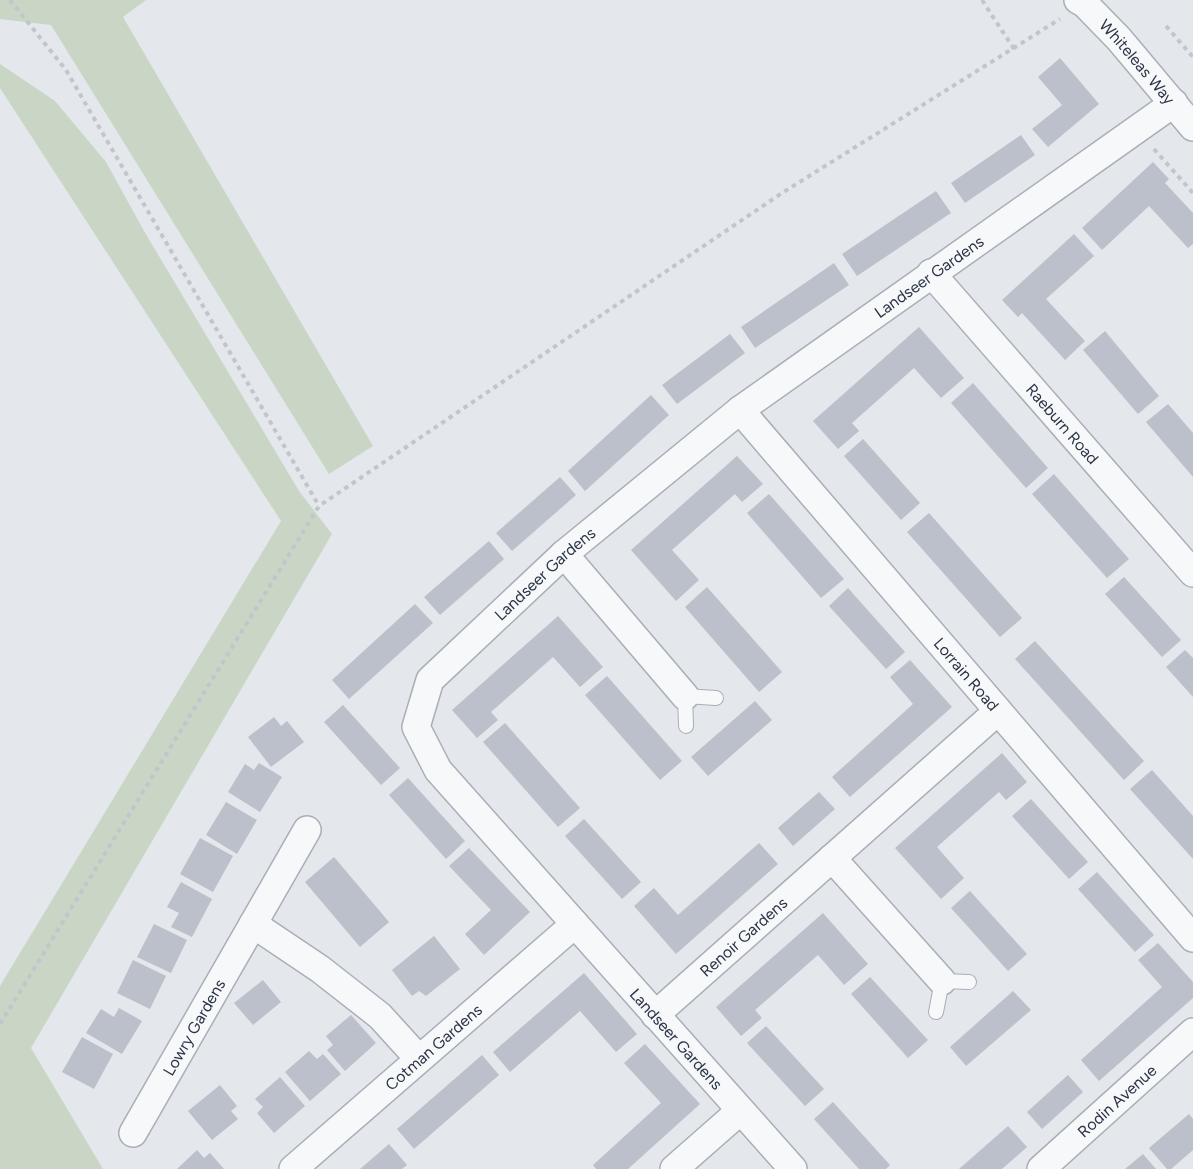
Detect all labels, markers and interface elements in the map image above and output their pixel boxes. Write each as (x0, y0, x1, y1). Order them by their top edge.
street label: Whiteleas Way (1096, 15, 1179, 108)
street label: Landseer Gardens (870, 231, 987, 322)
street label: Raeburn Road (1022, 380, 1103, 468)
street label: Landseer Gardens (490, 523, 599, 624)
street label: Lorrain Road (930, 634, 1003, 714)
street label: Renoir Gardens (696, 893, 791, 980)
street label: Lowry Gardens (159, 976, 229, 1079)
street label: Landseer Gardens (626, 985, 726, 1093)
street label: Cotman Gardens (381, 1000, 486, 1094)
street label: Rodin Avenue (1073, 1060, 1160, 1141)

